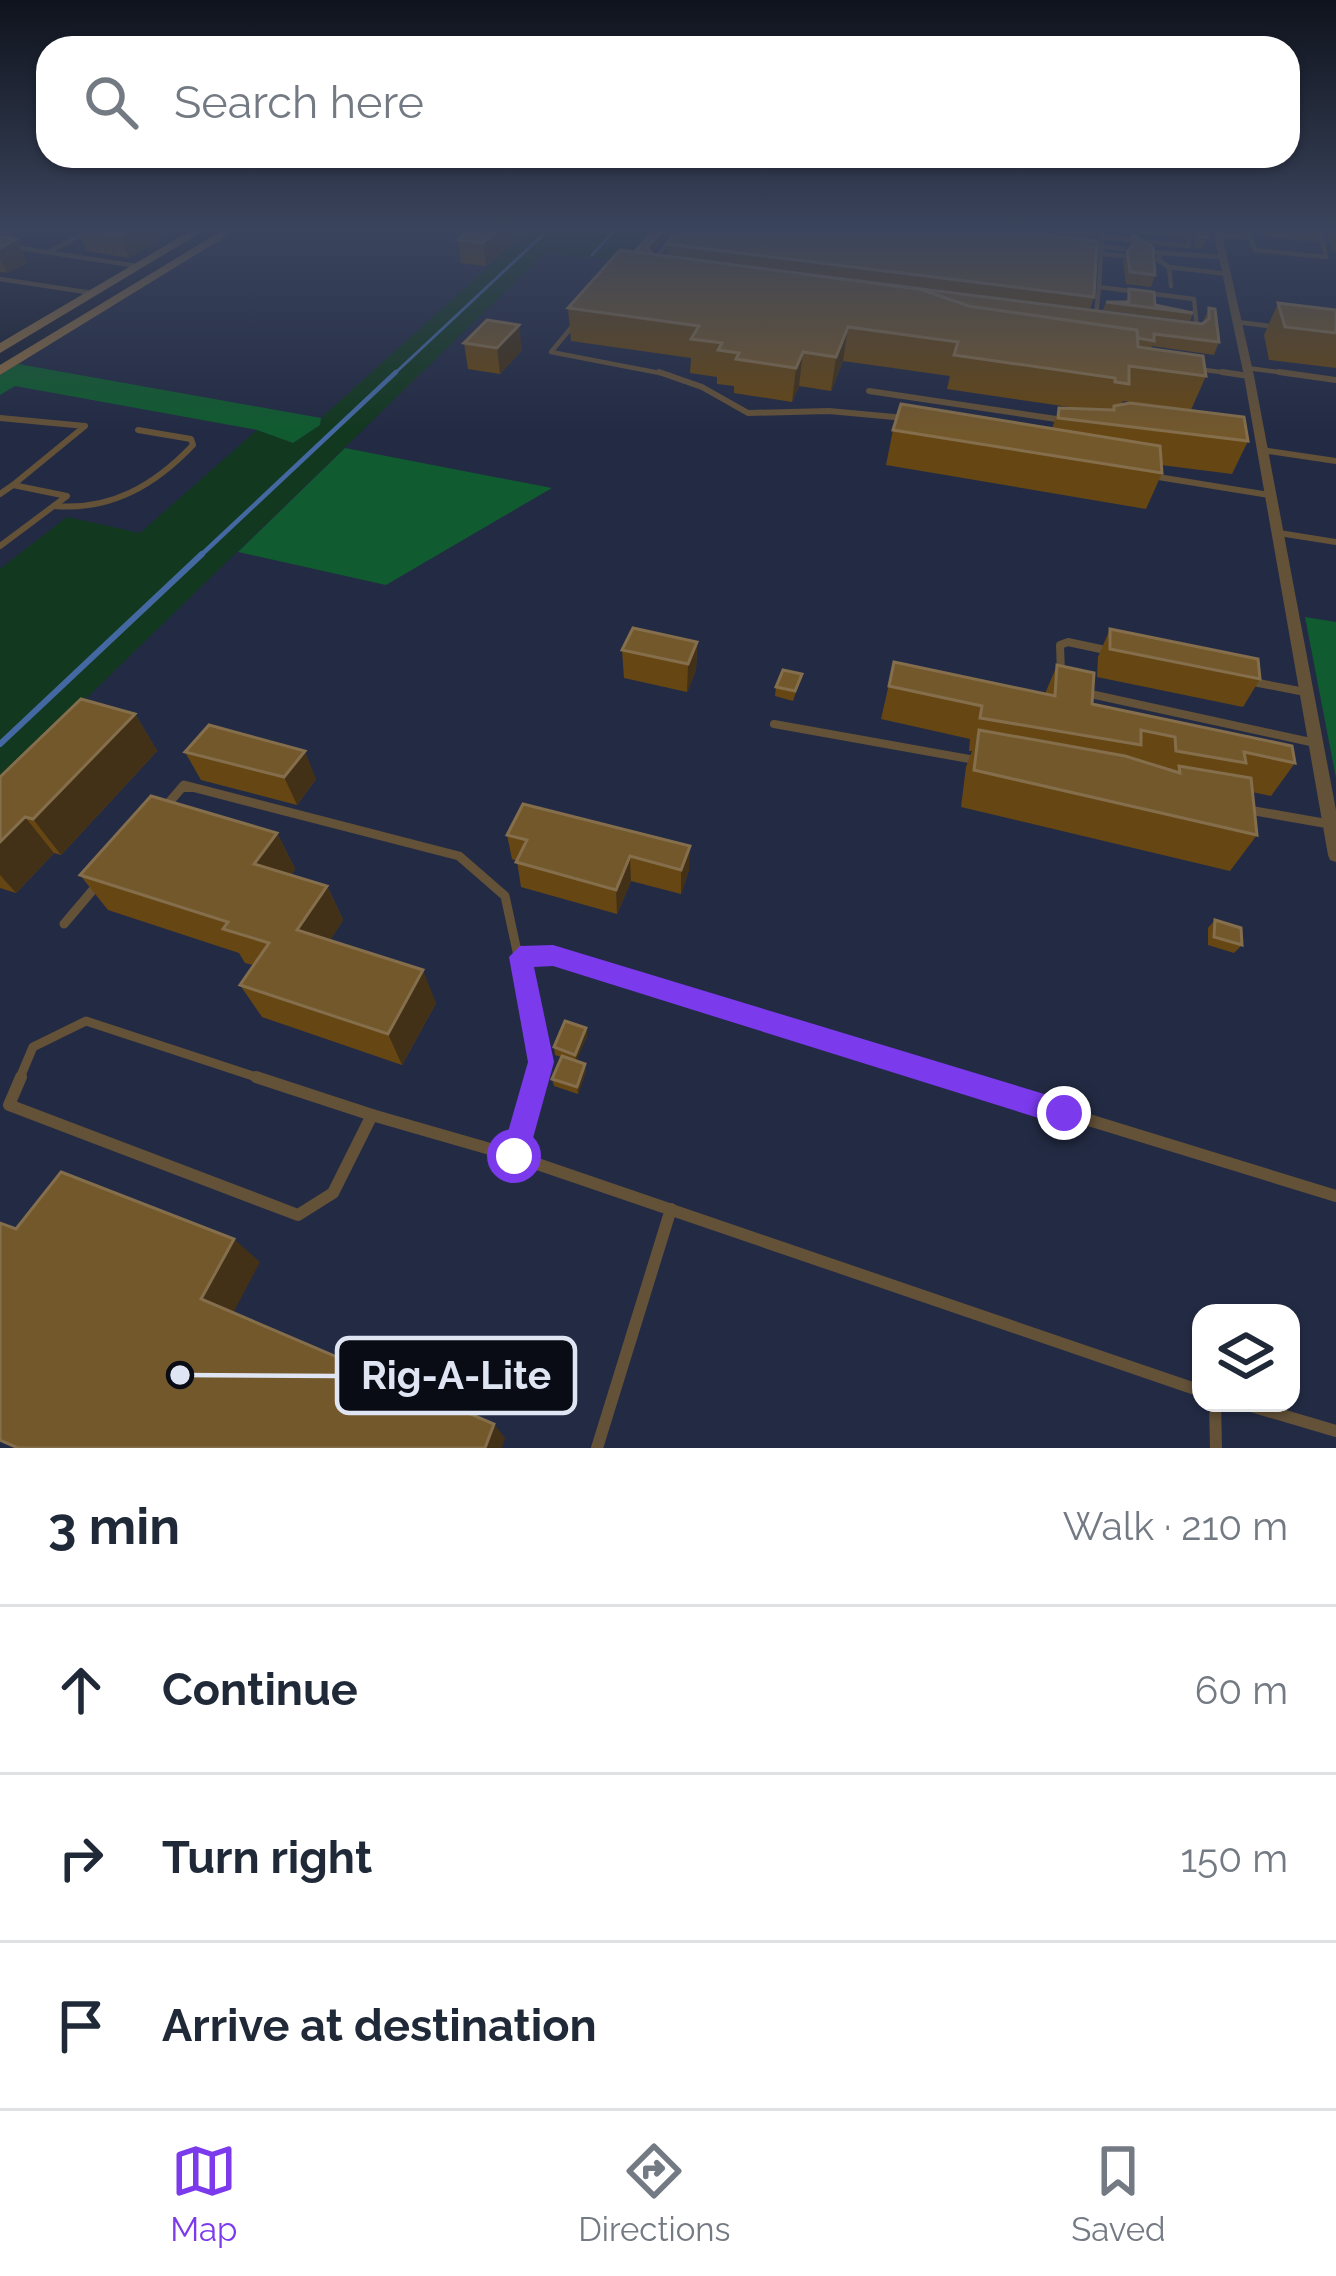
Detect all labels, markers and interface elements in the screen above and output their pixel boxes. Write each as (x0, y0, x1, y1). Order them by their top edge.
search box (36, 36, 1300, 168)
icon: search (78, 69, 144, 135)
text: Search here (174, 76, 424, 129)
route end (1037, 1086, 1091, 1140)
route start (487, 1129, 541, 1183)
map controls (1192, 1304, 1300, 1412)
button: layers (1192, 1304, 1300, 1412)
callout: Rig-A-Lite (337, 1338, 575, 1413)
text: Rig-A-Lite (361, 1352, 551, 1398)
text: 3 min (48, 1496, 180, 1556)
text: Walk · 210 m (1063, 1503, 1288, 1549)
icon: ahead (48, 1657, 114, 1723)
text: Continue (162, 1663, 358, 1716)
text: 60 m (1195, 1667, 1288, 1713)
icon: right (48, 1825, 114, 1891)
text: Turn right (162, 1831, 372, 1884)
text: 150 m (1180, 1835, 1288, 1881)
icon: arrive (48, 1993, 114, 2059)
text: Arrive at destination (162, 1999, 597, 2052)
tab: Map (170, 2138, 237, 2249)
tab: Directions (578, 2138, 731, 2249)
tab: Saved (1071, 2138, 1166, 2249)

